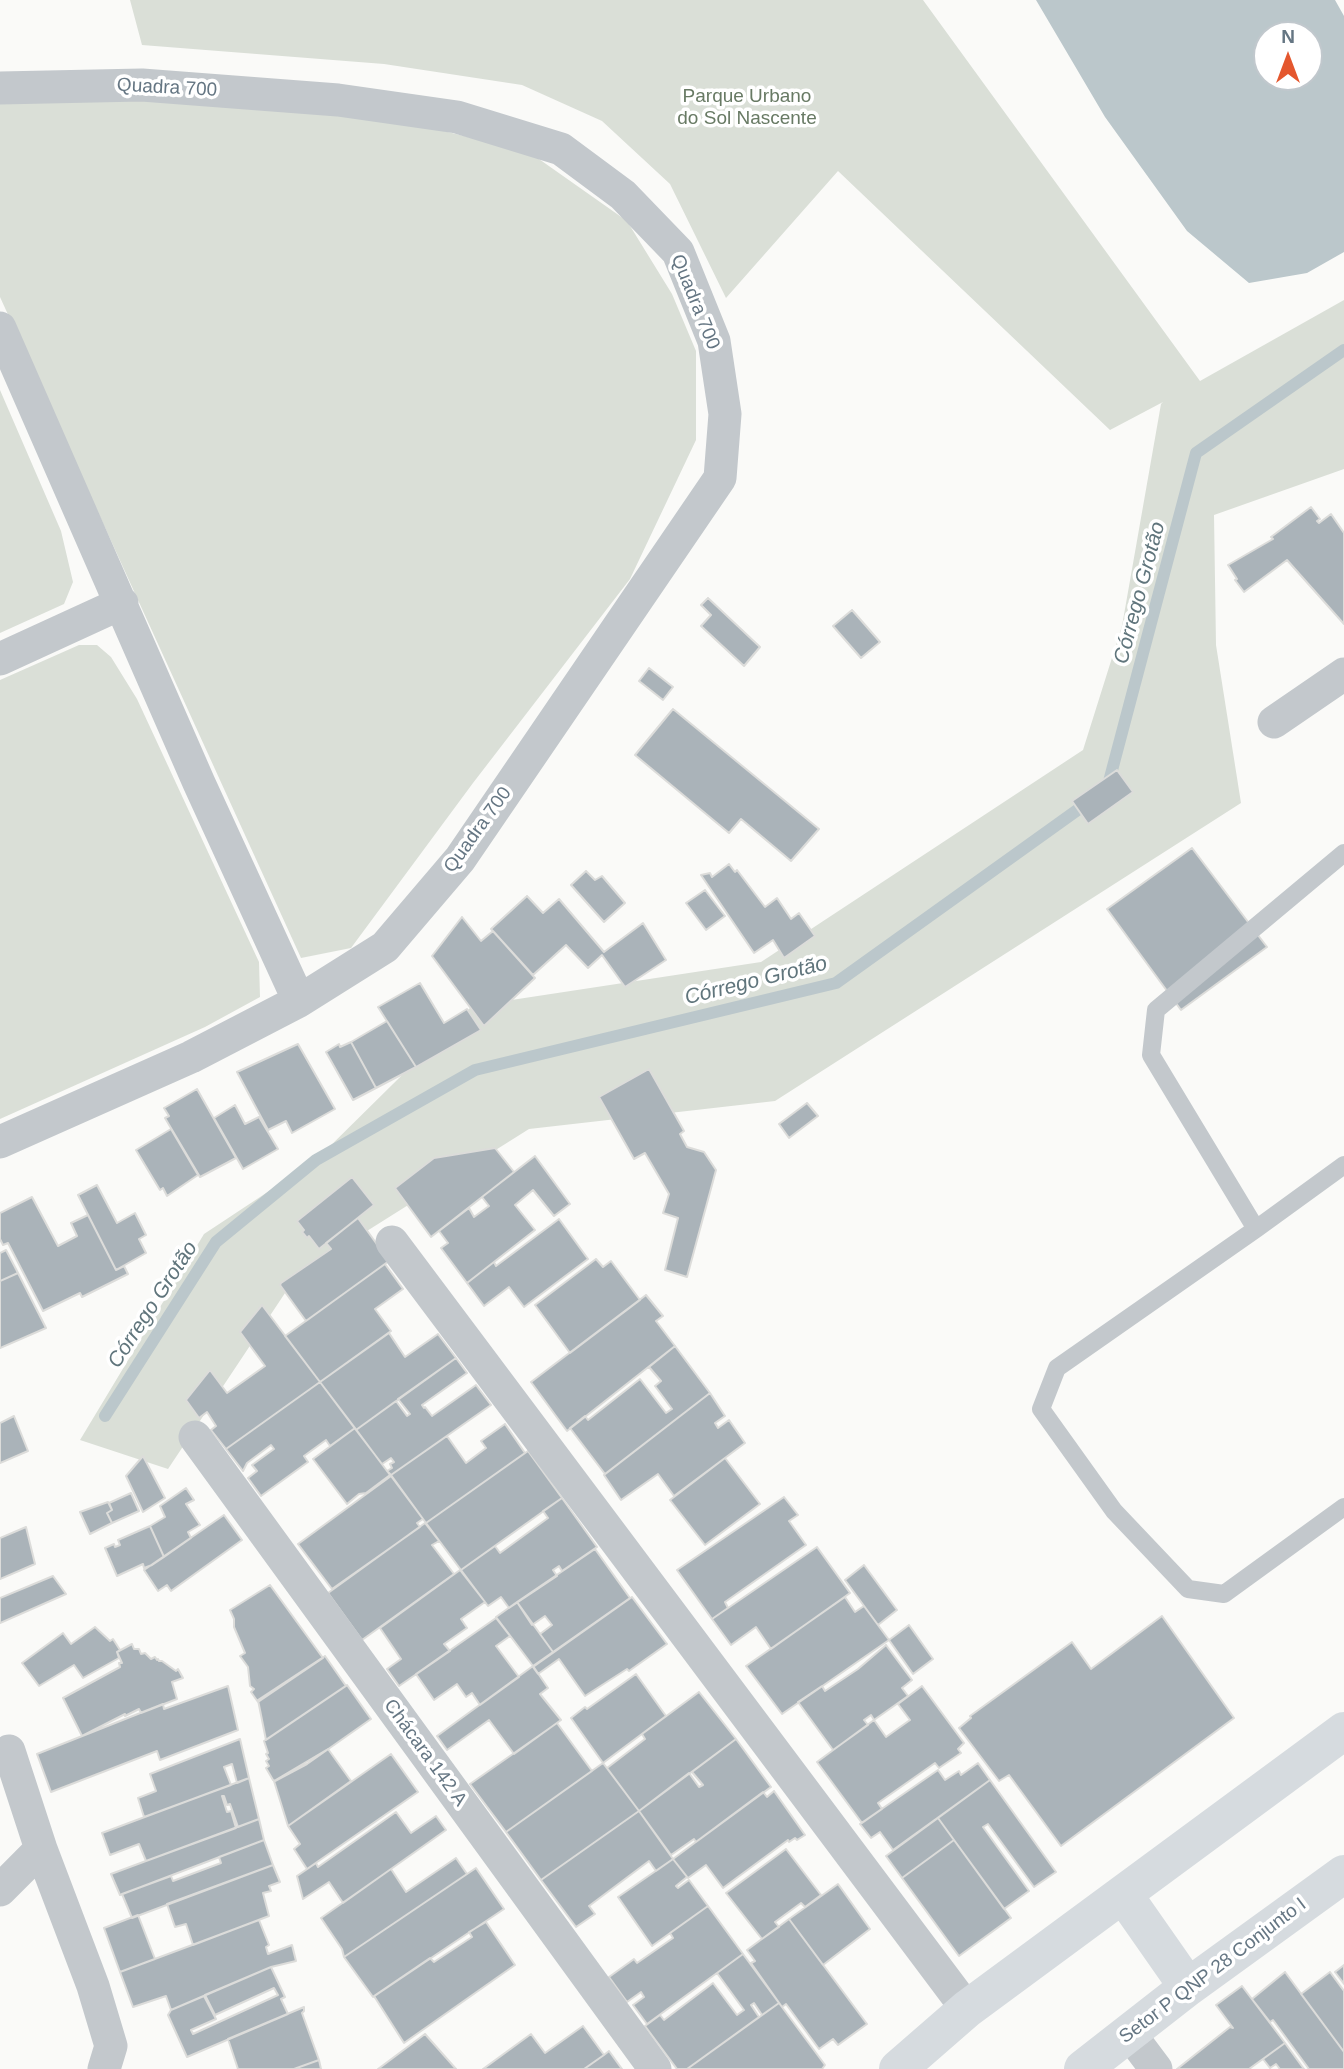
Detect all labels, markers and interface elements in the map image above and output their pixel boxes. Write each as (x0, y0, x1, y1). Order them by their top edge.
north arrow (1253, 21, 1323, 91)
text: N (1281, 26, 1295, 47)
street label: Quadra 700 (116, 74, 218, 102)
park label: Parque Urbano do Sol Nascente (677, 86, 817, 130)
street label: Quadra 700 (666, 251, 724, 353)
water label: Córrego Grotão (1109, 519, 1171, 667)
street label: Quadra 700 (439, 783, 517, 877)
water label: Córrego Grotão (682, 951, 830, 1011)
water label: Córrego Grotão (103, 1237, 203, 1373)
street label: Chácara 142 A (379, 1695, 471, 1811)
street label: Setor P QNP 28 Conjunto I (1115, 1893, 1311, 2049)

